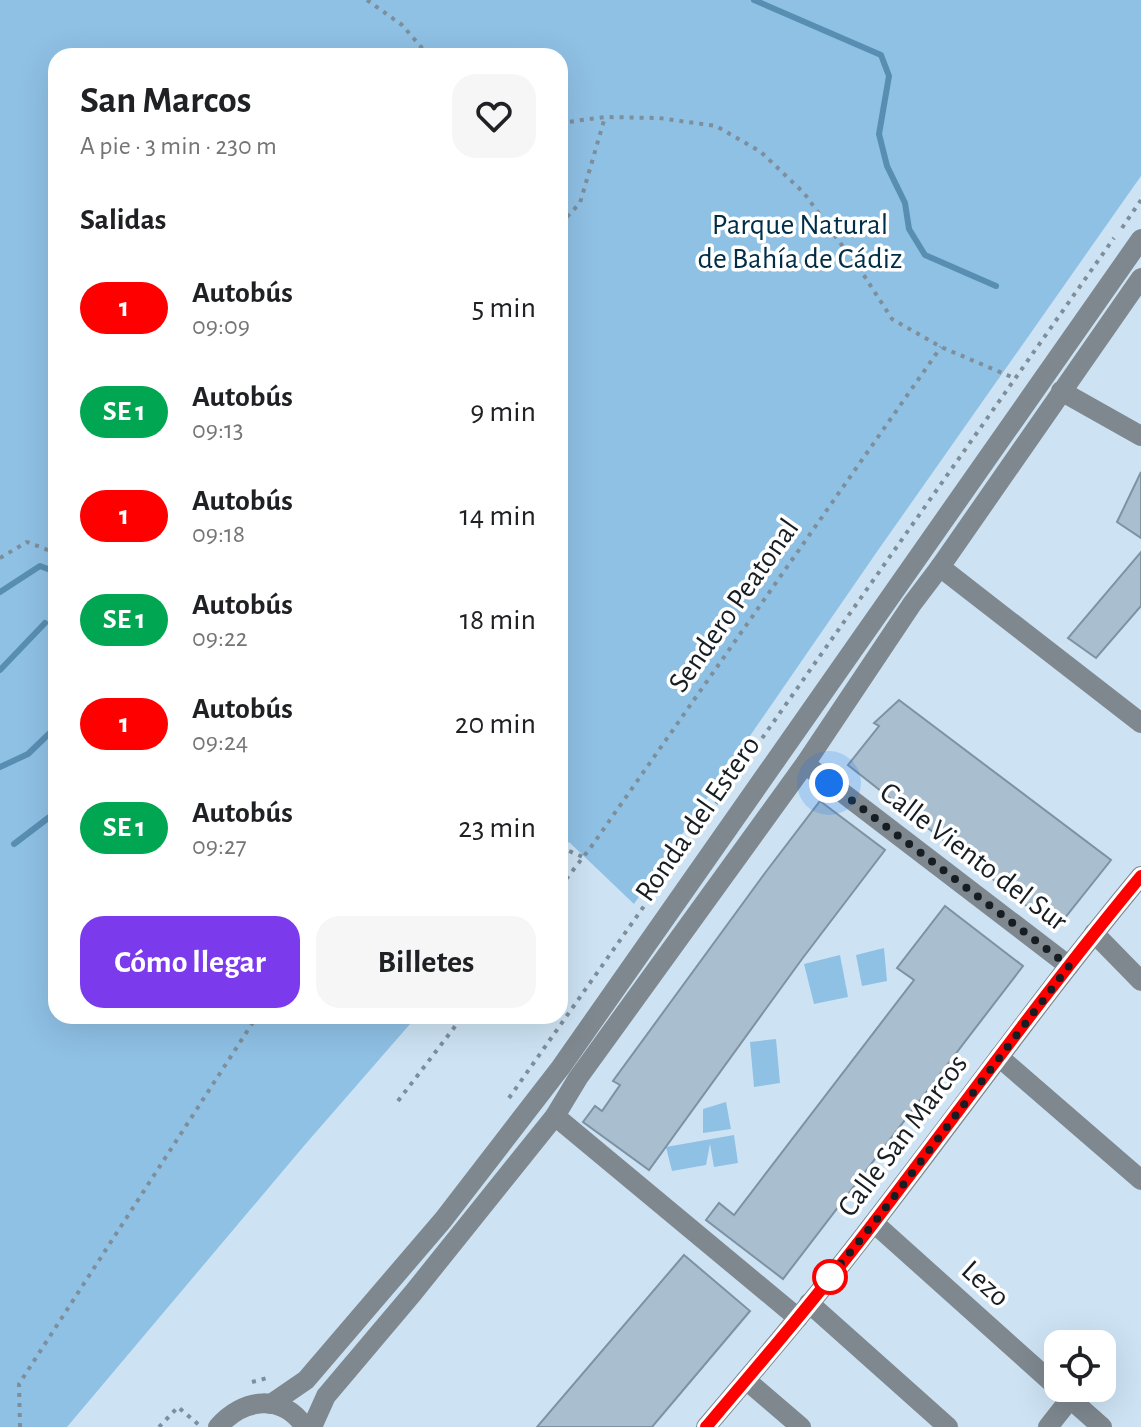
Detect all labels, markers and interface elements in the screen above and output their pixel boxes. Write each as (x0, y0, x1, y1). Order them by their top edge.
button: heart (452, 74, 536, 158)
text: San Marcos (80, 82, 251, 120)
text: A pie · 3 min · 230 m (80, 133, 277, 159)
text: Salidas (80, 205, 166, 235)
park label: Parque Natural de Bahía de Cádiz (698, 210, 902, 274)
text: Autobús (192, 278, 293, 308)
text: 5 min (472, 293, 536, 323)
text: 1 (119, 294, 129, 322)
text: 09:09 (192, 313, 250, 339)
text: Autobús (192, 382, 293, 412)
text: 9 min (470, 397, 536, 427)
text: SE 1 (103, 398, 145, 426)
text: 09:13 (192, 417, 244, 443)
text: Autobús (192, 486, 293, 516)
text: 14 min (460, 501, 536, 531)
text: 1 (119, 502, 129, 530)
street label: Sendero Peatonal (663, 513, 805, 698)
text: 09:18 (192, 521, 245, 547)
text: Autobús (192, 590, 293, 620)
text: 18 min (460, 605, 536, 635)
text: SE 1 (103, 606, 145, 634)
text: 09:22 (192, 625, 248, 651)
text: Autobús (192, 694, 293, 724)
text: 20 min (455, 709, 536, 739)
text: 1 (119, 710, 129, 738)
text: 09:24 (192, 729, 248, 755)
street label: Ronda del Estero (630, 730, 766, 907)
your location (809, 763, 849, 803)
street label: Calle Viento del Sur (874, 777, 1073, 937)
text: Autobús (192, 798, 293, 828)
text: 23 min (458, 813, 536, 843)
text: SE 1 (103, 814, 145, 842)
text: 09:27 (192, 833, 247, 859)
button: Cómo llegar (80, 916, 300, 1008)
button: Billetes (316, 916, 536, 1008)
street label: Calle San Marcos (832, 1049, 973, 1222)
street label: Lezo (956, 1255, 1015, 1312)
unlabelled marker (813, 1260, 847, 1294)
map controls (1044, 1330, 1116, 1402)
button: locate (1044, 1330, 1116, 1402)

